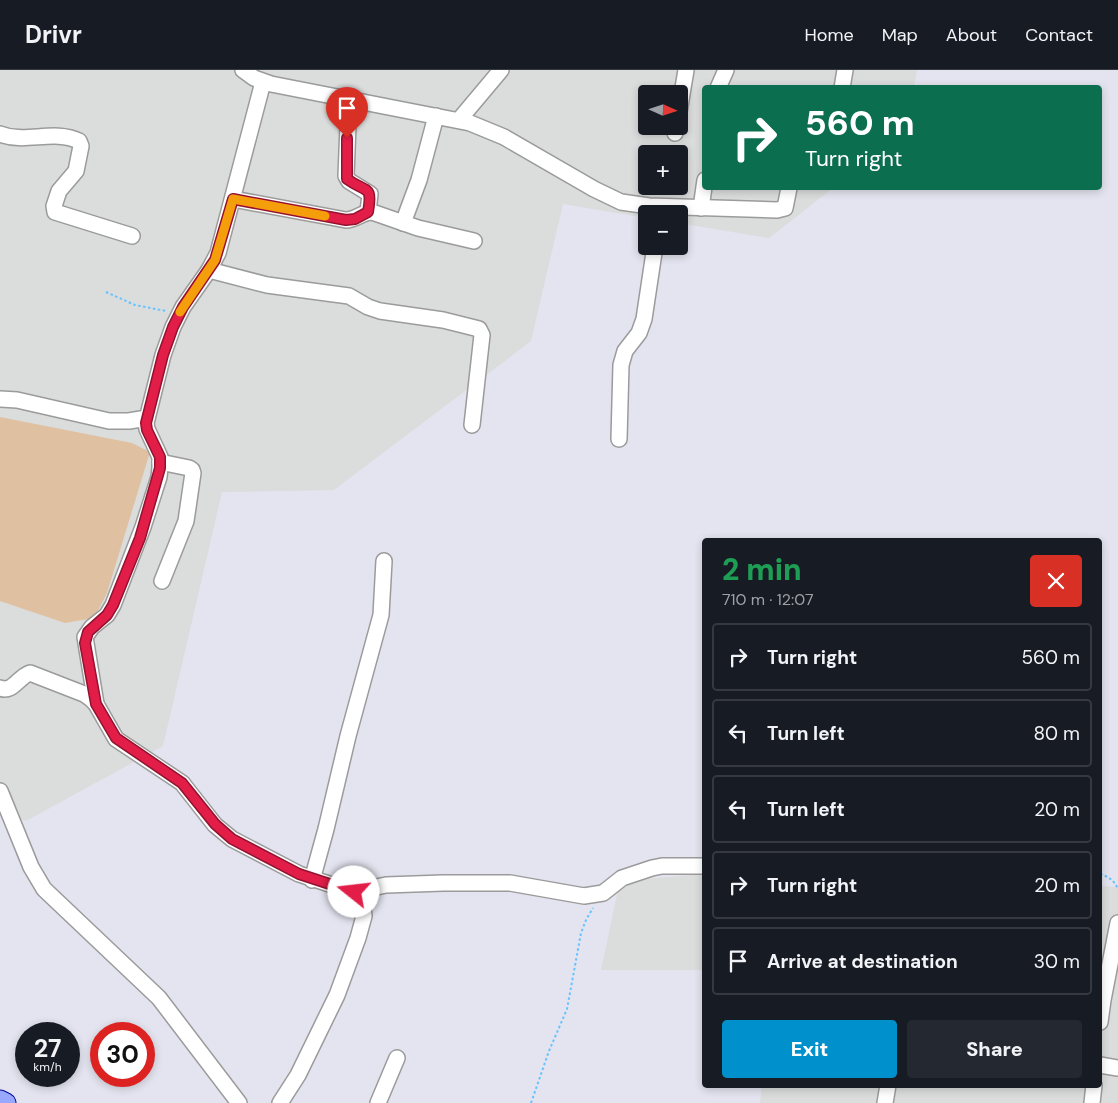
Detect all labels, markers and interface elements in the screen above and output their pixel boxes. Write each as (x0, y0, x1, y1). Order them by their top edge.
text: Drivr (25, 19, 82, 50)
text: Home (804, 23, 854, 47)
text: Map (882, 23, 918, 47)
text: About (946, 23, 997, 47)
text: Contact (1025, 23, 1093, 47)
north arrow (638, 85, 688, 135)
map controls (638, 85, 688, 255)
pin (326, 87, 368, 138)
icon: arrive (333, 94, 361, 122)
text: 560 m (805, 100, 915, 146)
icon: right (722, 105, 787, 170)
text: Turn right (805, 144, 902, 173)
button: + (638, 145, 688, 195)
button: − (638, 205, 688, 255)
text: 2 min (722, 550, 802, 589)
button: close (1030, 555, 1082, 607)
text: 710 m · 12:07 (722, 589, 813, 610)
icon: right (724, 643, 752, 671)
text: Turn right (767, 645, 857, 670)
text: 560 m (1021, 645, 1080, 670)
icon: left (724, 719, 752, 747)
text: Turn left (767, 721, 845, 746)
text: 80 m (1033, 721, 1080, 746)
icon: left (724, 795, 752, 823)
text: Turn left (767, 797, 845, 822)
text: 20 m (1034, 797, 1080, 822)
position arrow (327, 865, 379, 917)
icon: right (724, 871, 752, 899)
text: Turn right (767, 873, 857, 898)
text: 20 m (1034, 873, 1080, 898)
icon: arrive (724, 947, 752, 975)
text: Arrive at destination (767, 949, 958, 974)
text: 30 m (1034, 949, 1080, 974)
button: Exit (722, 1020, 897, 1078)
button: Share (907, 1020, 1082, 1078)
speed limit sign: 30 (90, 1022, 155, 1087)
text: 27 (34, 1032, 61, 1065)
text: km/h (33, 1059, 62, 1075)

